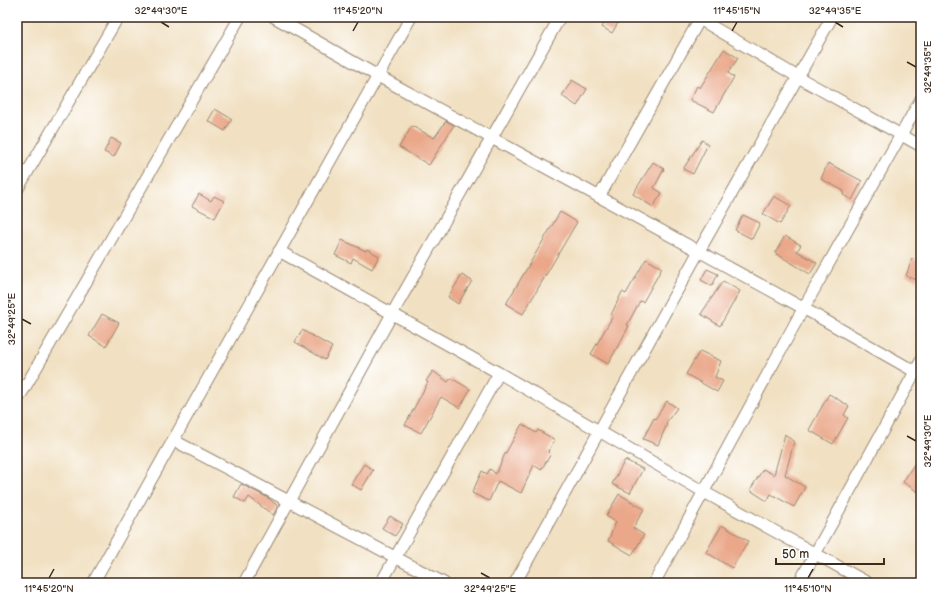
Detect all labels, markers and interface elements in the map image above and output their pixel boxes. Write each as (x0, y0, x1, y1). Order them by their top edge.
text: 32°49'30"E (135, 5, 188, 17)
text: 11°45'20"N (333, 5, 383, 17)
text: 11°45'15"N (713, 5, 761, 17)
text: 32°49'35"E (809, 5, 862, 17)
text: 32°49'35"E (922, 40, 934, 93)
text: 32°49'25"E (6, 292, 18, 345)
text: 32°49'30"E (922, 414, 934, 467)
scale bar (776, 540, 884, 566)
text: 50 m (782, 547, 809, 562)
text: 11°45'20"N (24, 583, 74, 595)
text: 32°49'25"E (464, 583, 517, 595)
text: 11°45'10"N (784, 583, 832, 595)

